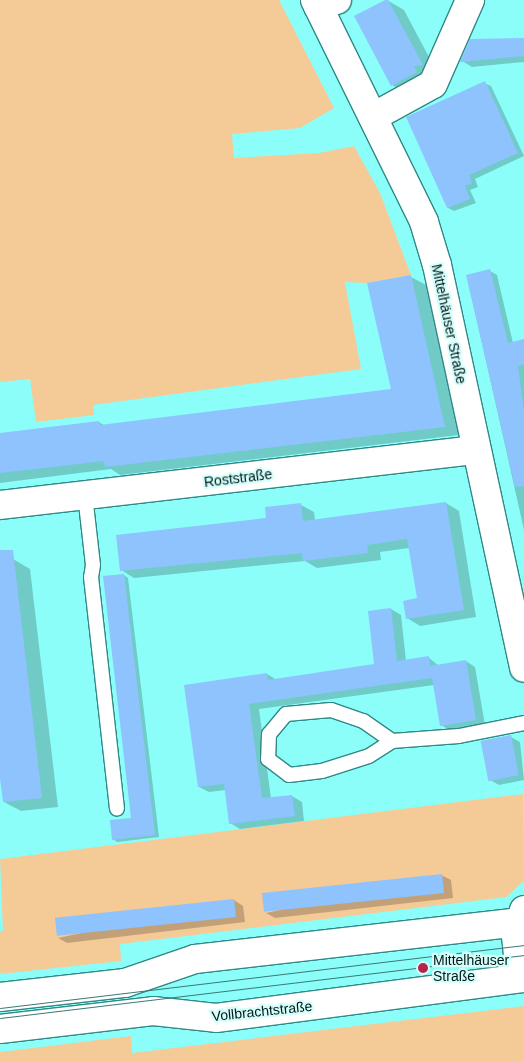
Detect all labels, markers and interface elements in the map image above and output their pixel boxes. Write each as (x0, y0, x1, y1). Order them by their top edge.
street label: Mittelhäuser Straße (428, 263, 470, 385)
street label: Roststraße (203, 465, 273, 491)
place label: Mittelhäuser Straße (433, 952, 509, 984)
marker: Mittelhäuser Straße (417, 962, 429, 974)
street label: Vollbrachtstraße (211, 997, 313, 1025)

